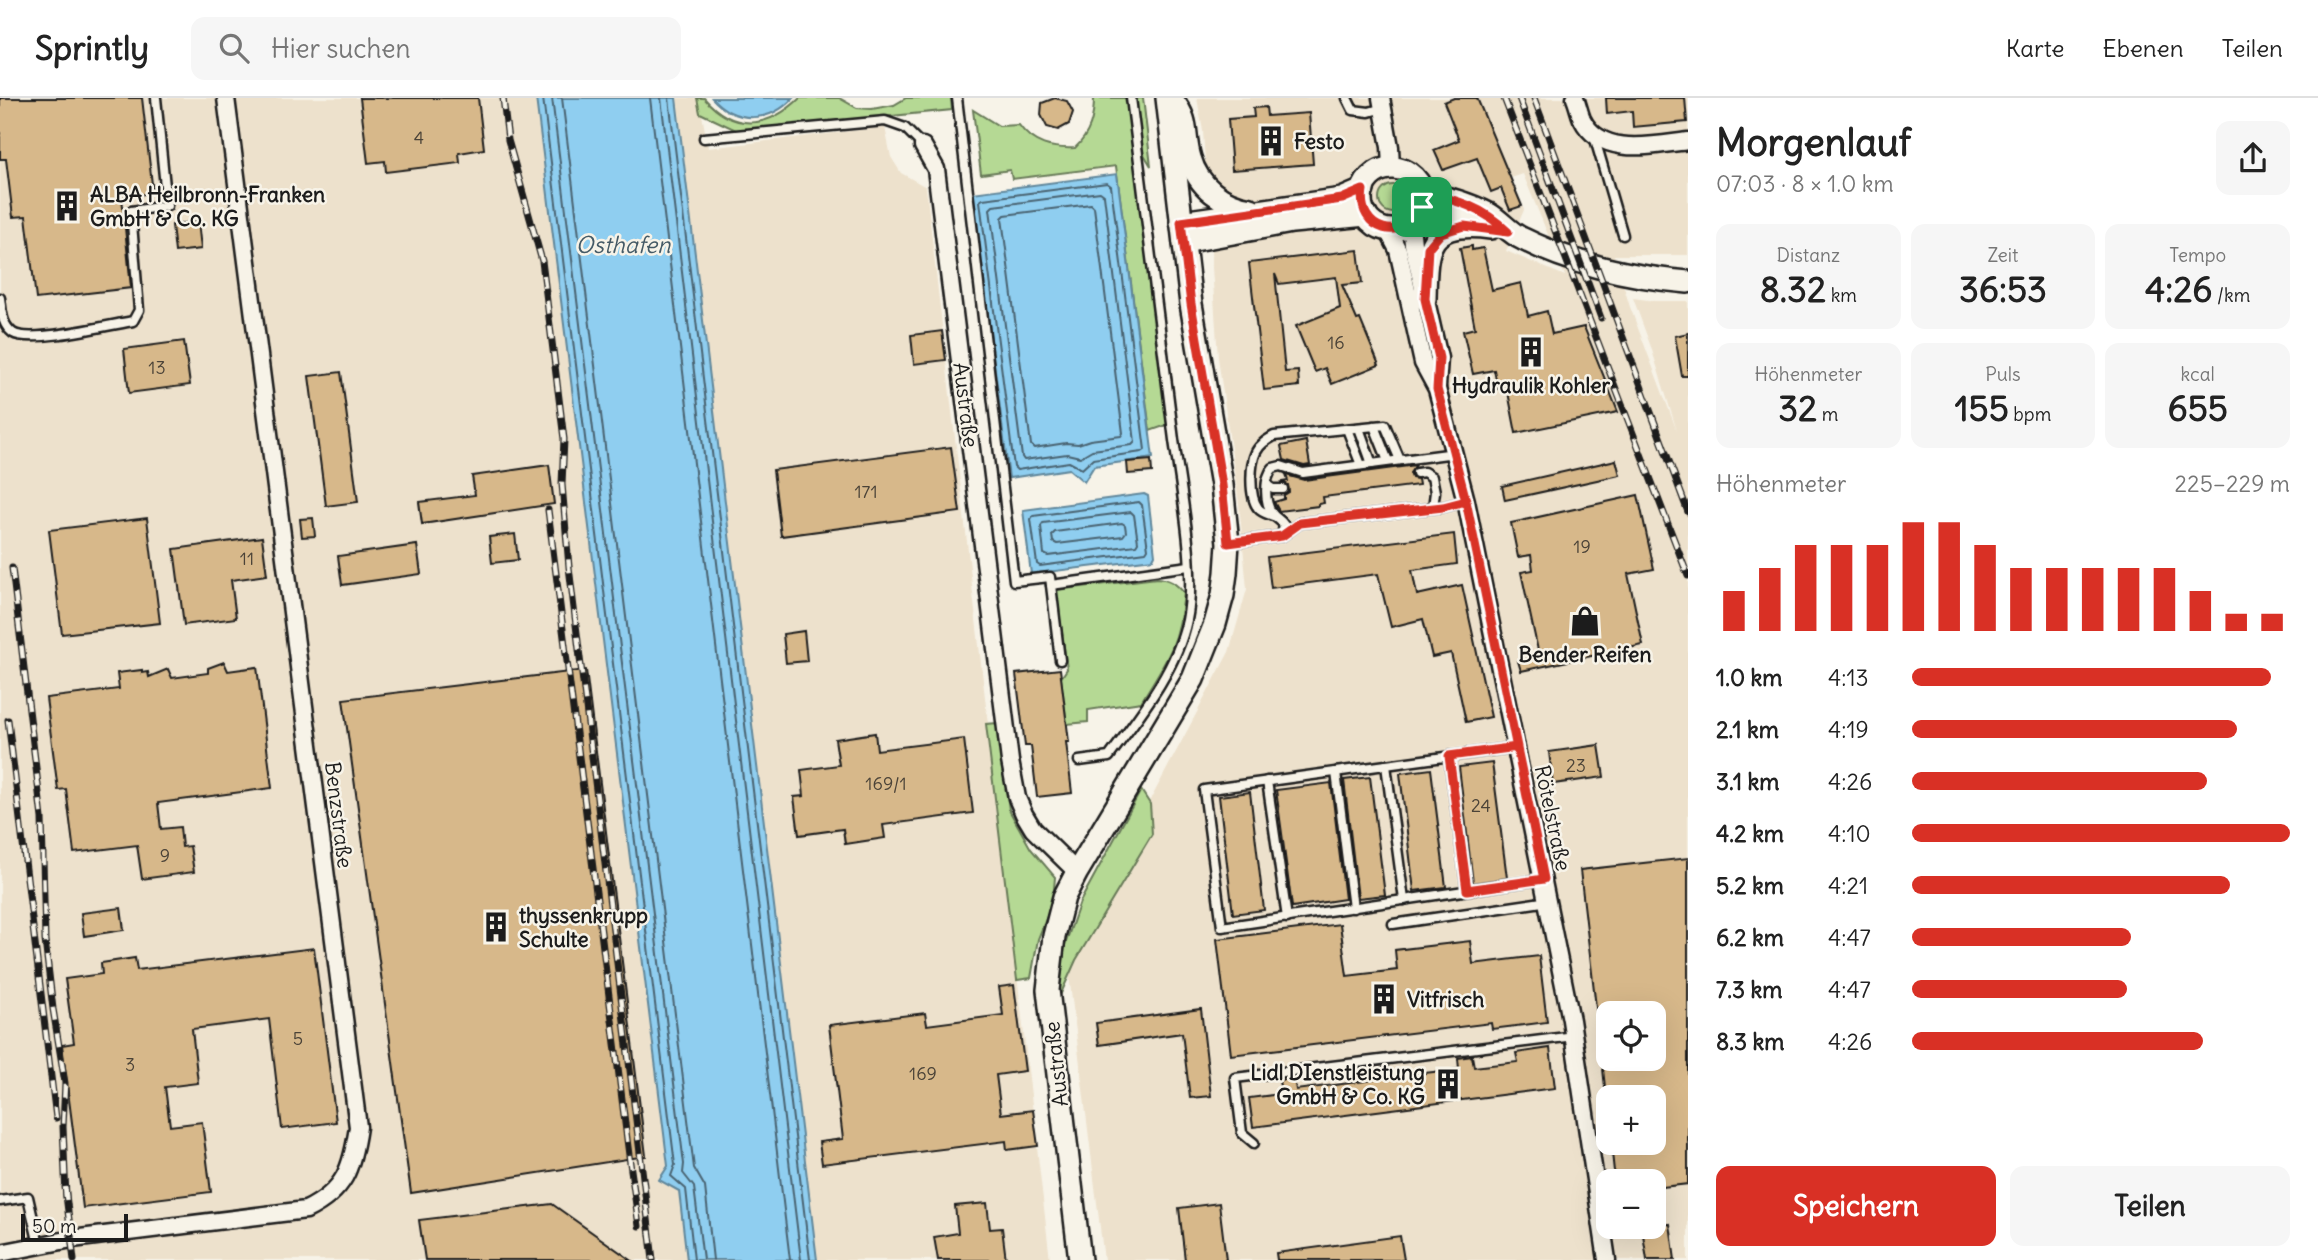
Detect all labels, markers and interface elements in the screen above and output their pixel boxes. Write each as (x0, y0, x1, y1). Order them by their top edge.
search box (191, 17, 681, 80)
text: Sprintly (35, 27, 149, 69)
icon: search (215, 29, 253, 67)
text: Hier suchen (271, 32, 411, 65)
text: Karte (2006, 33, 2065, 63)
text: Ebenen (2103, 33, 2184, 63)
text: Teilen (2222, 33, 2283, 63)
text: Morgenlauf (1716, 119, 1911, 166)
button: share (2216, 121, 2290, 195)
building icon: Festo (1254, 124, 1288, 158)
house number: 4 (414, 126, 424, 149)
place label: Festo (1294, 128, 1345, 155)
text: 07:03 · 8 × 1.0 km (1716, 169, 1894, 198)
pin (1392, 177, 1452, 237)
place label: ALBA Heilbronn-Franken GmbH & Co. KG (90, 181, 325, 232)
icon: arrive (1403, 188, 1441, 226)
building icon: ALBA Heilbronn-Franken GmbH & Co. KG (50, 189, 84, 223)
water label: Osthafen (575, 230, 671, 259)
text: Distanz (1776, 243, 1840, 267)
text: Zeit (1987, 243, 2018, 267)
text: Tempo (2169, 243, 2226, 267)
text: 8.32 (1760, 267, 1826, 311)
text: 36:53 (1959, 267, 2047, 311)
text: 4:26 (2145, 267, 2213, 311)
text: km (1826, 283, 1857, 307)
text: /km (2213, 283, 2250, 307)
house number: 16 (1327, 331, 1345, 354)
building icon: Hydraulik Kohler (1514, 335, 1548, 369)
house number: 13 (148, 356, 166, 379)
street label: Austraße (947, 361, 985, 449)
text: Höhenmeter (1755, 362, 1862, 386)
text: Puls (1985, 362, 2021, 386)
text: kcal (2181, 362, 2215, 386)
place label: Hydraulik Kohler (1452, 372, 1611, 399)
text: 32 (1778, 386, 1817, 430)
text: 155 (1955, 386, 2009, 430)
text: 655 (2167, 386, 2228, 430)
text: m (1817, 402, 1838, 426)
text: bpm (2009, 402, 2051, 426)
text: Höhenmeter (1716, 469, 1846, 498)
text: 225–229 m (2174, 469, 2290, 498)
house number: 171 (854, 480, 878, 503)
house number: 19 (1573, 535, 1591, 558)
house number: 11 (240, 547, 254, 570)
shop icon: Bender Reifen (1568, 604, 1602, 638)
place label: Bender Reifen (1518, 641, 1652, 668)
text: 1.0 km (1716, 663, 1782, 692)
text: 4:13 (1828, 663, 1869, 692)
text: 2.1 km (1716, 715, 1779, 744)
text: 4:19 (1828, 715, 1869, 744)
house number: 23 (1566, 754, 1586, 777)
street label: Benzstraße (319, 760, 359, 870)
street label: Rötelstraße (1529, 763, 1577, 873)
text: 3.1 km (1716, 767, 1779, 796)
text: 4:26 (1828, 767, 1872, 796)
house number: 169/1 (865, 772, 907, 795)
house number: 24 (1471, 794, 1491, 817)
text: 4.2 km (1716, 819, 1784, 848)
text: 4:10 (1828, 819, 1871, 848)
house number: 9 (160, 844, 170, 867)
text: 5.2 km (1716, 871, 1784, 900)
text: 4:21 (1828, 871, 1868, 900)
place label: thyssenkrupp Schulte (519, 902, 648, 953)
building icon: thyssenkrupp Schulte (479, 910, 513, 944)
text: 6.2 km (1716, 923, 1784, 952)
text: 4:47 (1828, 923, 1871, 952)
text: 7.3 km (1716, 975, 1782, 1004)
text: 4:47 (1828, 975, 1871, 1004)
building icon: Vitfrisch (1367, 982, 1401, 1016)
place label: Vitfrisch (1407, 986, 1484, 1013)
map controls (1596, 1001, 1666, 1239)
button: locate (1596, 1001, 1666, 1071)
street label: Austraße (1038, 1020, 1074, 1108)
house number: 5 (293, 1027, 303, 1050)
text: 8.3 km (1716, 1027, 1784, 1056)
text: 4:26 (1828, 1027, 1872, 1056)
house number: 3 (125, 1053, 135, 1076)
place label: Lidl DIenstleistung GmbH & Co. KG (1250, 1059, 1425, 1110)
house number: 169 (909, 1062, 937, 1085)
building icon: Lidl DIenstleistung GmbH & Co. KG (1431, 1067, 1465, 1101)
button: + (1596, 1085, 1666, 1155)
button: Speichern (1716, 1166, 1996, 1246)
button: Teilen (2010, 1166, 2290, 1246)
button: − (1596, 1169, 1666, 1239)
scale bar (21, 1211, 128, 1243)
text: 50 m (32, 1214, 77, 1238)

